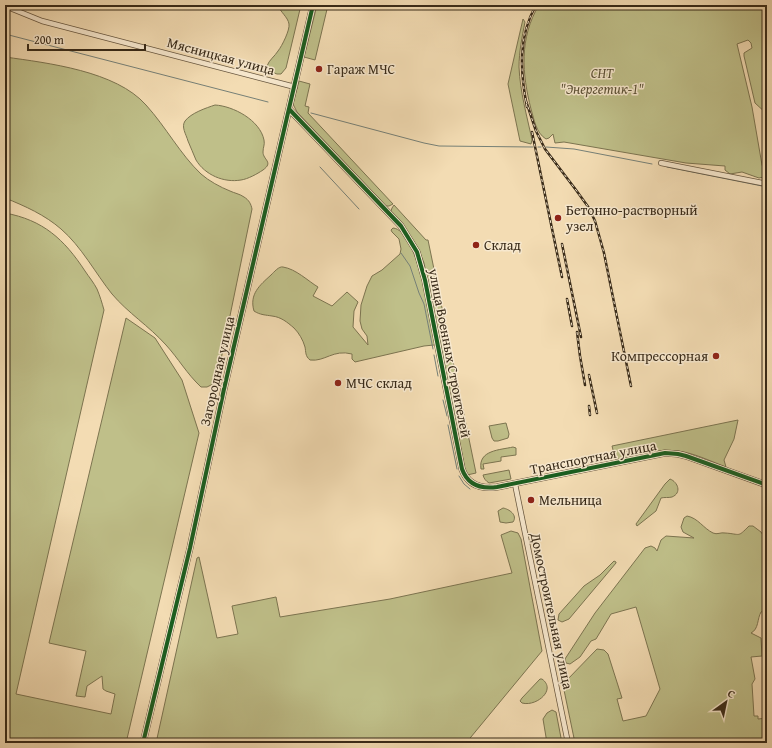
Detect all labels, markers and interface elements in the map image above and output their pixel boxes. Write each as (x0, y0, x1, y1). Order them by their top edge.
scale bar (28, 26, 145, 52)
text: 200 m (34, 31, 64, 48)
street label: Мясницкая улица (165, 32, 277, 80)
place label: Гараж МЧС (327, 59, 396, 79)
park label: СНТ "Энергетик-1" (560, 63, 644, 99)
marker: Гараж МЧС (314, 64, 324, 74)
place label: Бетонно-растворный узел (565, 200, 698, 236)
marker: Бетонно-растворный узел (553, 213, 563, 223)
place label: Склад (484, 235, 521, 255)
marker: Склад (471, 240, 481, 250)
street label: улица Военных Строителей (424, 266, 476, 439)
street label: Загородная улица (195, 314, 239, 428)
place label: Компрессорная (611, 346, 708, 366)
marker: Компрессорная (711, 351, 721, 361)
place label: МЧС склад (346, 373, 412, 393)
marker: МЧС склад (333, 378, 343, 388)
street label: Транспортная улица (528, 435, 658, 479)
place label: Мельница (539, 490, 602, 510)
marker: Мельница (526, 495, 536, 505)
street label: Домостроительная улица (525, 530, 578, 691)
north arrow (706, 682, 746, 722)
text: С (724, 685, 738, 702)

